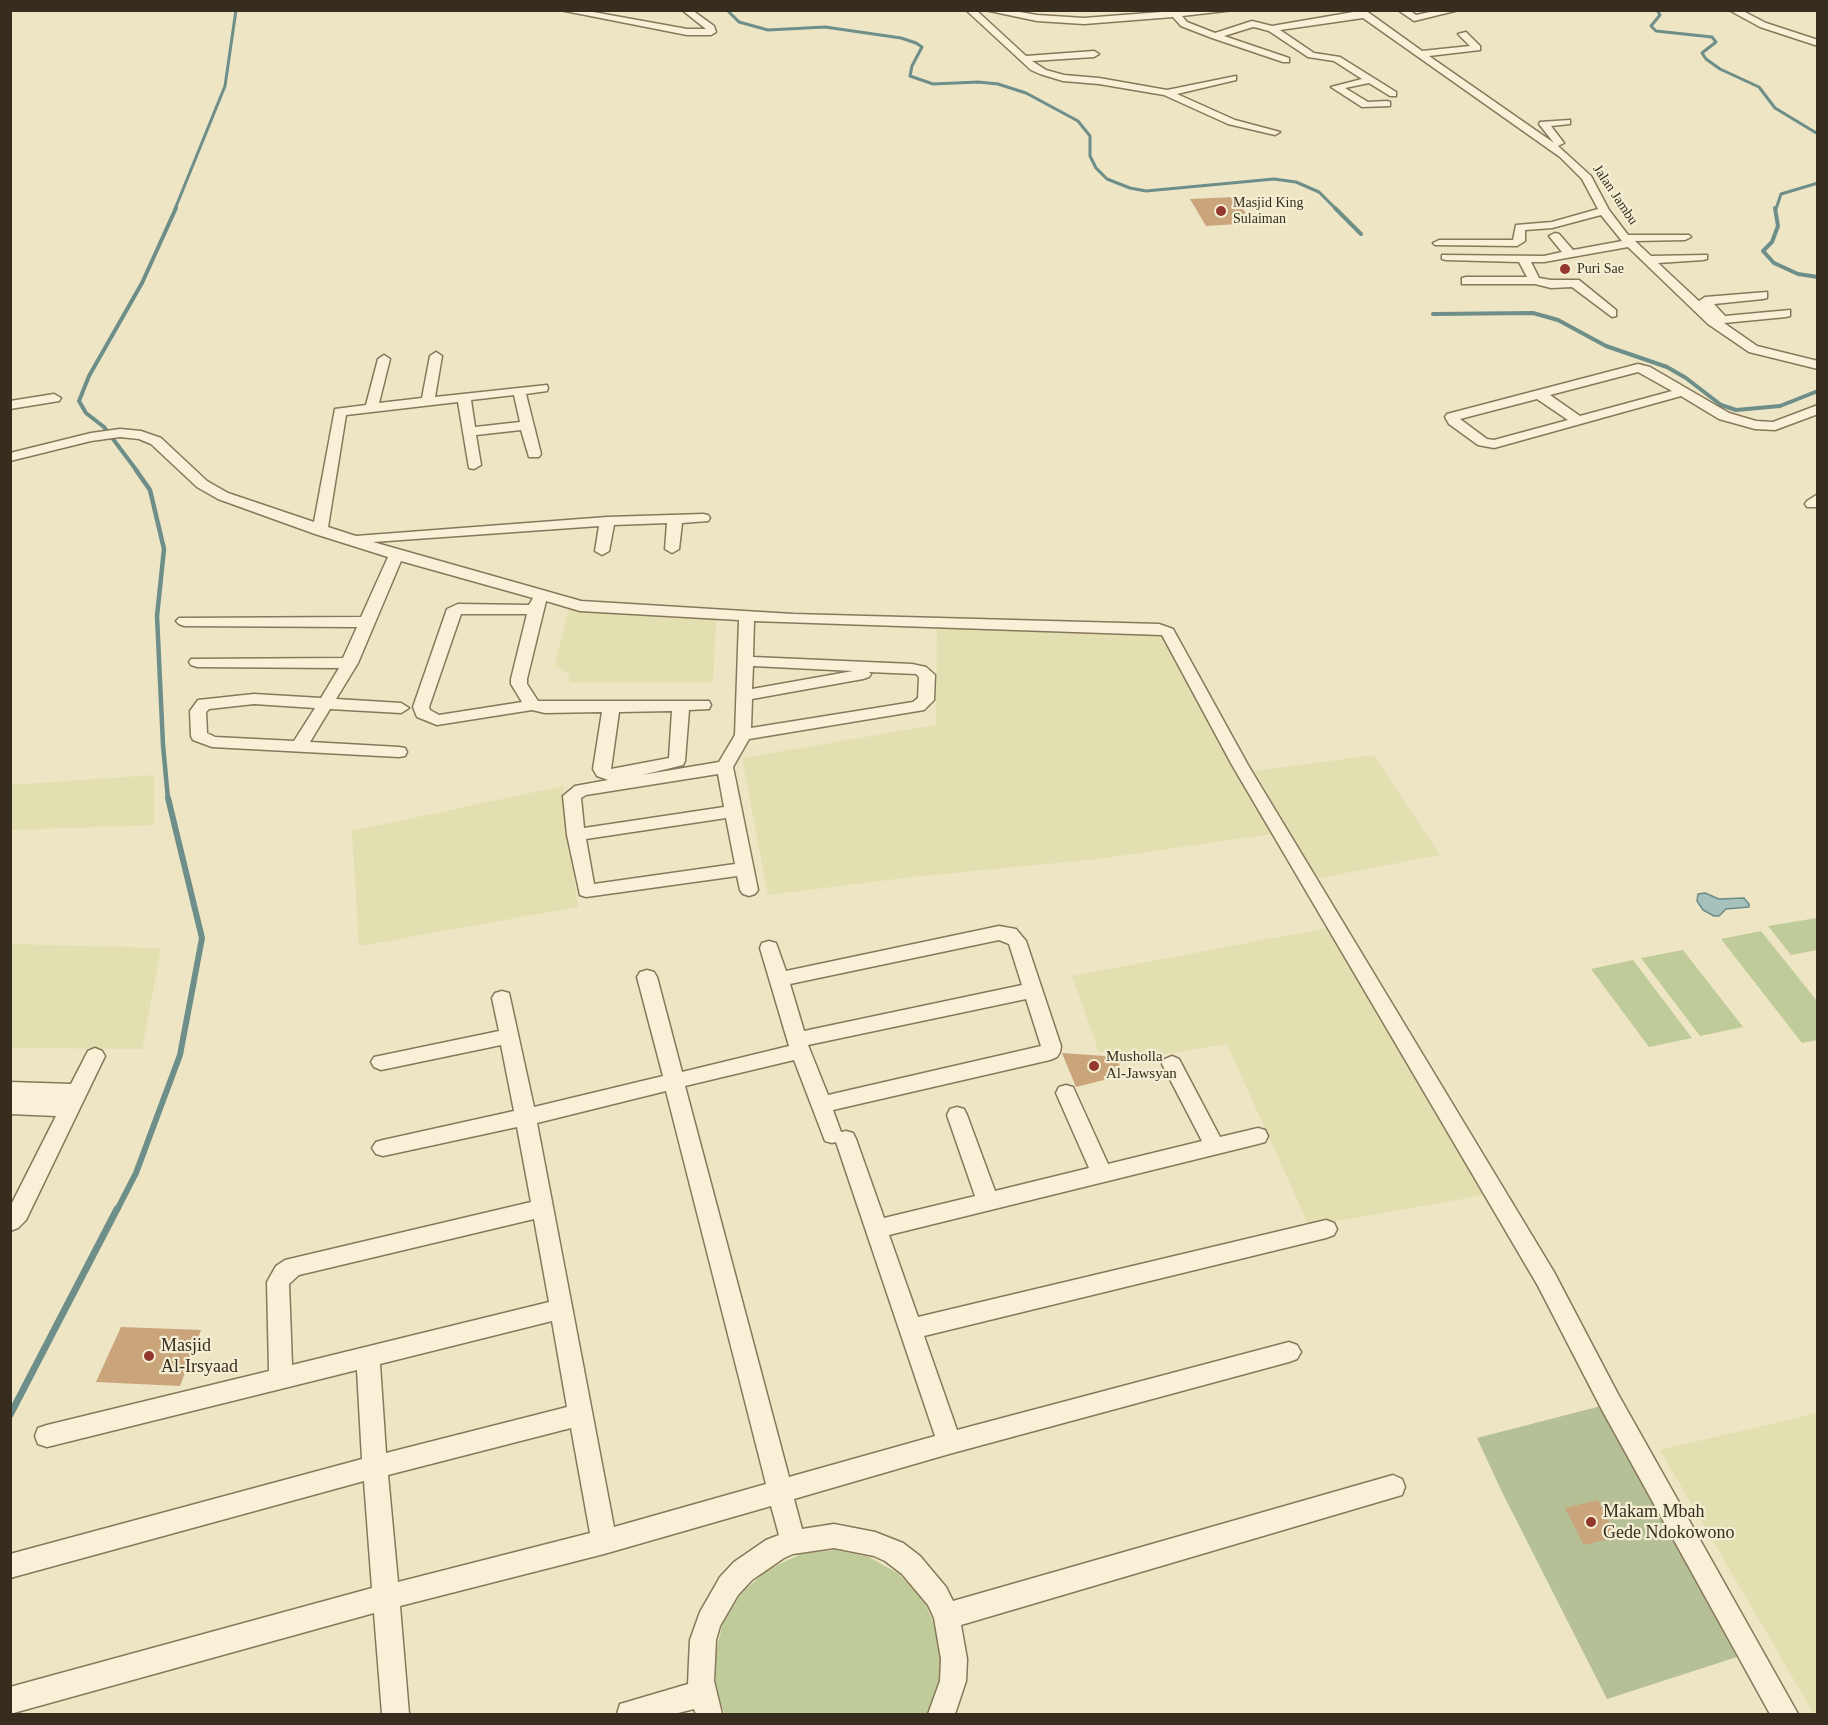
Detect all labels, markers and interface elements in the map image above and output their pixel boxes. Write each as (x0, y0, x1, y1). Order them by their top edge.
street label: Jalan Jambu (1589, 162, 1641, 228)
place label: Masjid King Sulaiman (1233, 195, 1303, 228)
marker: Masjid King Sulaiman (1214, 204, 1228, 218)
place label: Puri Sae (1577, 261, 1624, 277)
marker: Puri Sae (1558, 262, 1572, 276)
place label: Musholla Al-Jawsyan (1106, 1048, 1177, 1083)
marker: Musholla Al-Jawsyan (1087, 1059, 1101, 1073)
place label: Masjid Al-Irsyaad (161, 1335, 238, 1378)
marker: Masjid Al-Irsyaad (142, 1349, 156, 1363)
place label: Makam Mbah Gede Ndokowono (1603, 1501, 1734, 1544)
marker: Makam Mbah Gede Ndokowono (1584, 1515, 1598, 1529)

